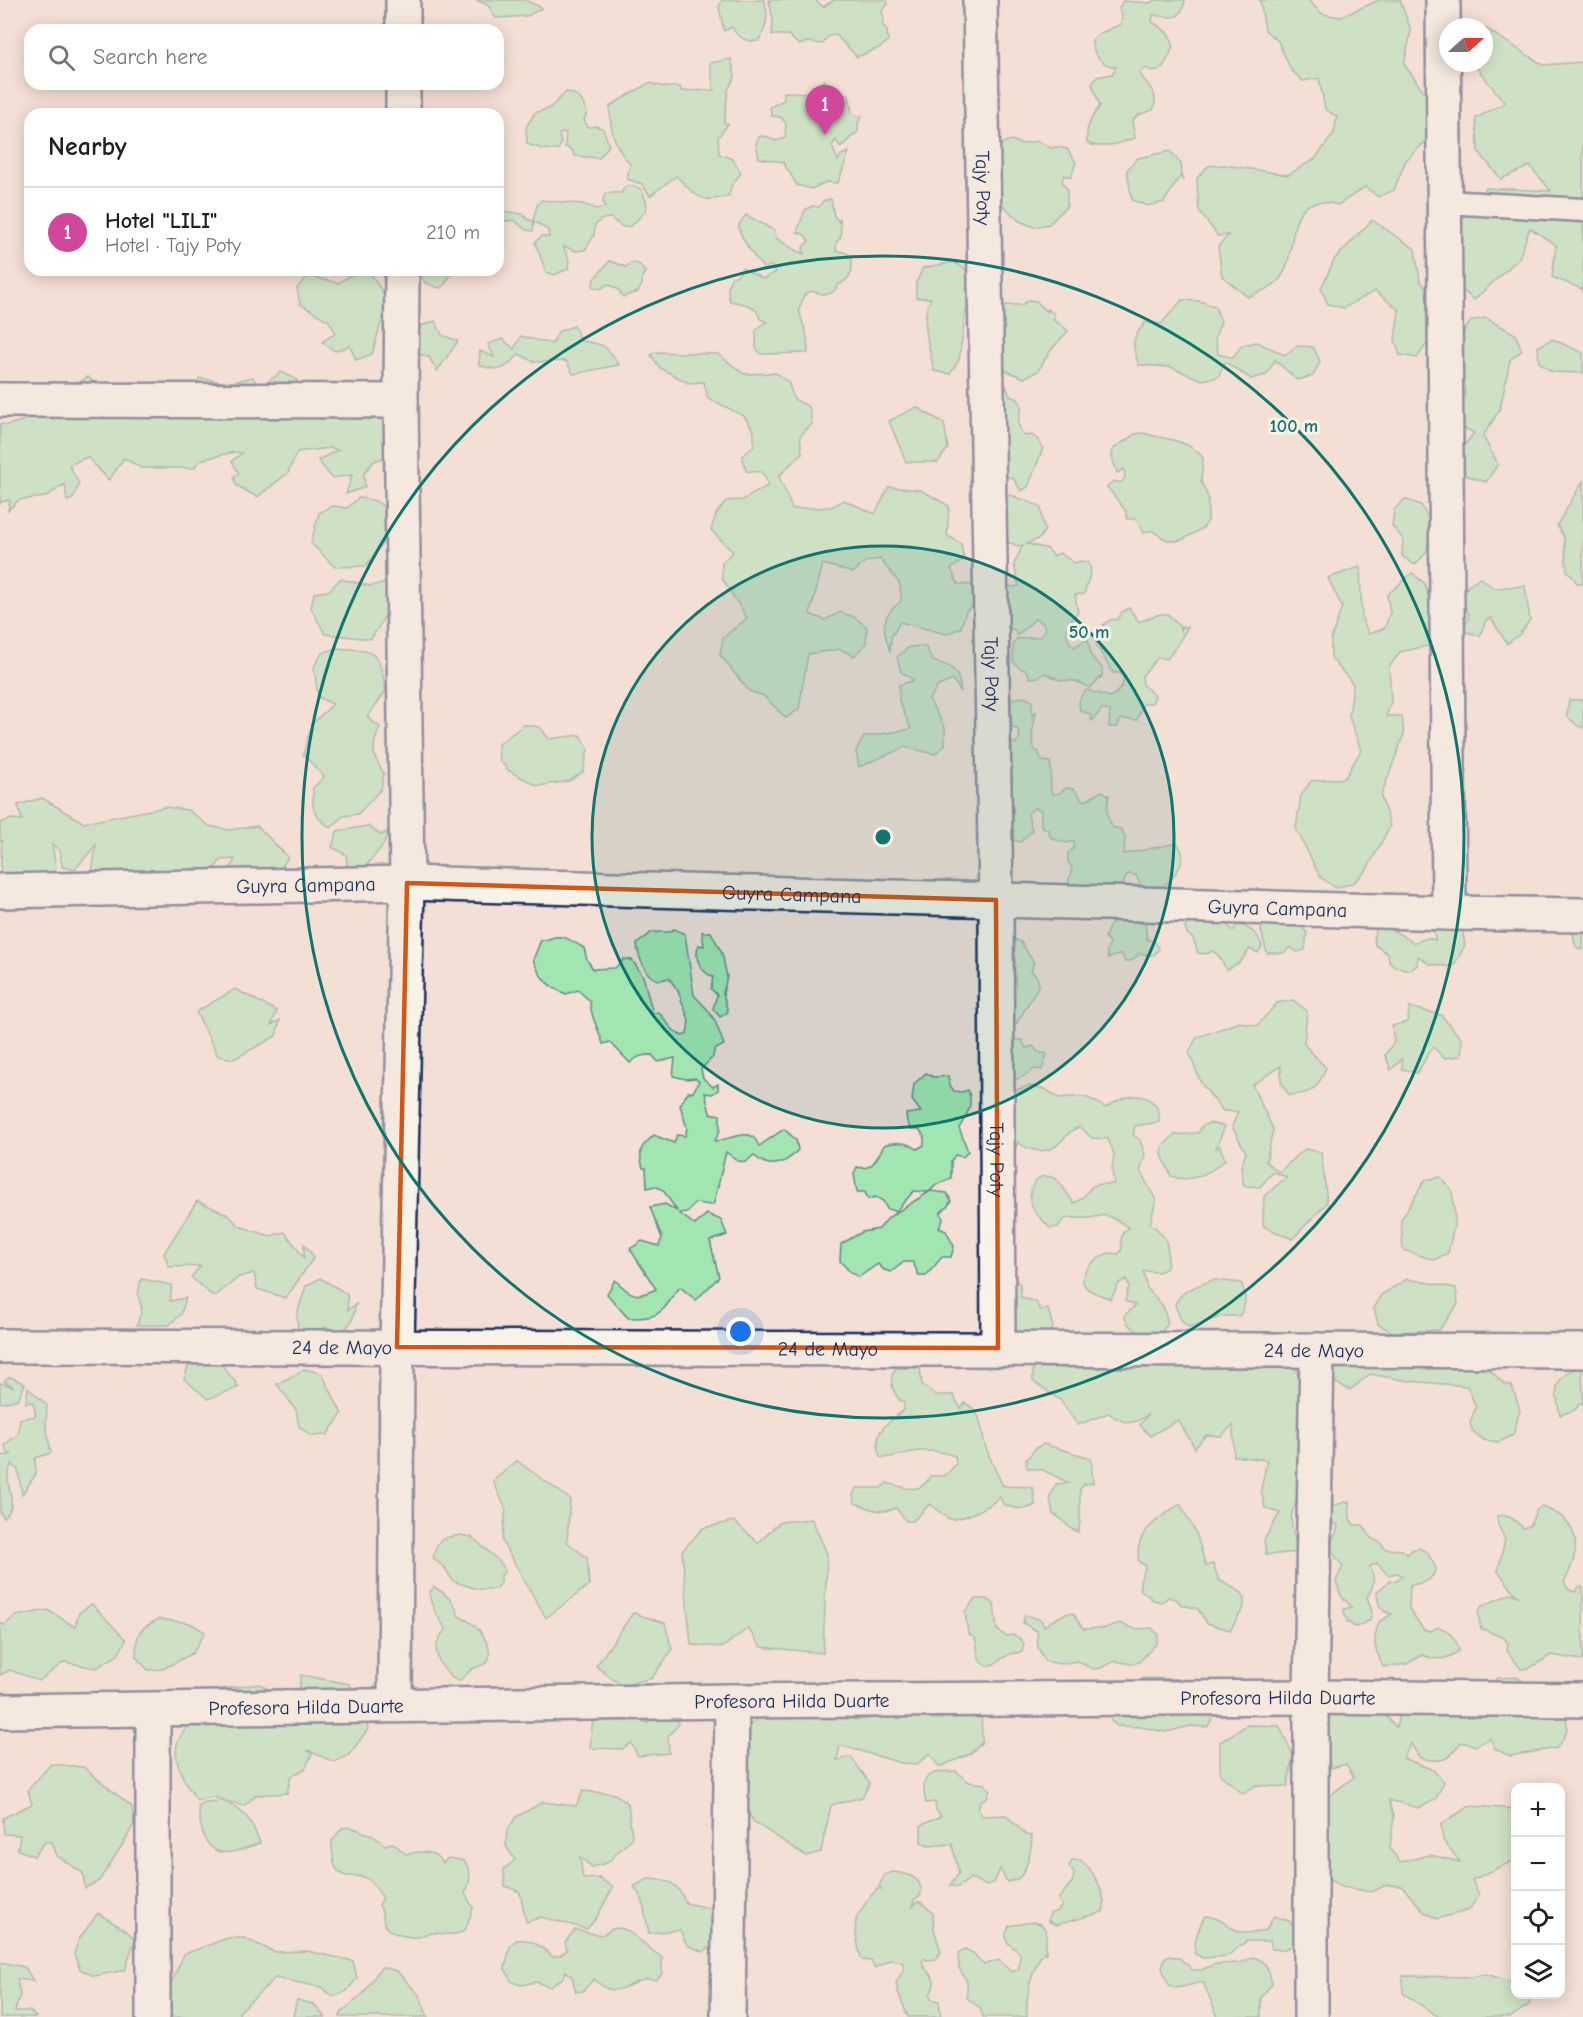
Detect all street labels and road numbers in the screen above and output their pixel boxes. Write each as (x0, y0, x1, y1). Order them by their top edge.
street label: Tajy Poty (971, 150, 995, 226)
street label: Tajy Poty (979, 636, 1004, 712)
street label: Guyra Campana (236, 873, 376, 898)
street label: Guyra Campana (722, 881, 862, 908)
street label: Guyra Campana (1207, 895, 1348, 922)
street label: Tajy Poty (985, 1122, 1008, 1197)
street label: 24 de Mayo (292, 1336, 392, 1359)
street label: 24 de Mayo (778, 1337, 878, 1361)
street label: 24 de Mayo (1264, 1339, 1364, 1362)
street label: Profesora Hilda Duarte (1180, 1686, 1376, 1710)
street label: Profesora Hilda Duarte (694, 1689, 890, 1714)
street label: Profesora Hilda Duarte (208, 1694, 404, 1720)

